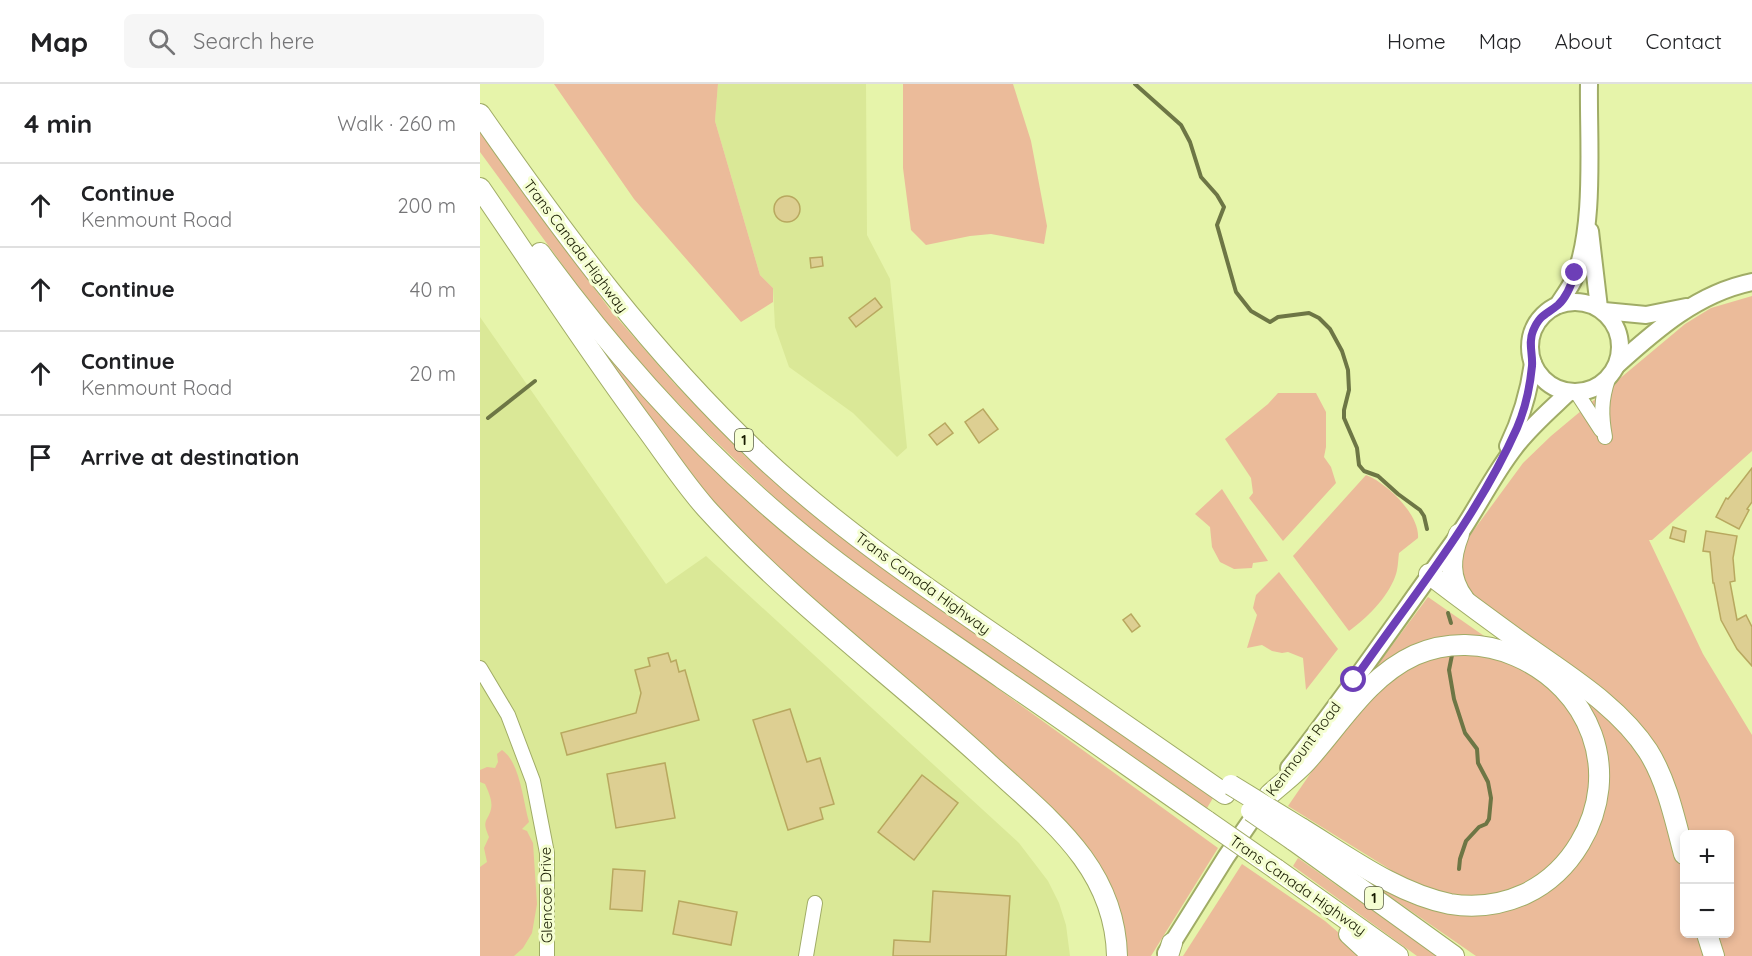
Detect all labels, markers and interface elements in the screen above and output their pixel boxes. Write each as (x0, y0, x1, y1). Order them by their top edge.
search box (124, 14, 544, 68)
text: Map (30, 24, 88, 59)
icon: search (145, 25, 178, 58)
text: Search here (193, 27, 315, 55)
text: Home (1387, 28, 1446, 54)
text: Map (1479, 28, 1522, 54)
text: About (1555, 28, 1613, 54)
text: Contact (1646, 28, 1722, 54)
text: 4 min (24, 107, 92, 140)
text: Walk · 260 m (337, 111, 456, 136)
street label: Trans Canada Highway (520, 175, 632, 317)
text: Continue (81, 179, 175, 207)
icon: ahead (24, 189, 57, 222)
text: 200 m (397, 193, 456, 218)
text: Kenmount Road (81, 207, 232, 232)
route end (1561, 259, 1587, 285)
icon: ahead (24, 273, 57, 306)
text: Continue (81, 275, 175, 303)
text: 40 m (410, 277, 456, 302)
text: Continue (81, 347, 175, 375)
icon: ahead (24, 357, 57, 390)
text: 20 m (409, 361, 456, 386)
text: Kenmount Road (81, 375, 232, 400)
road number: 1 (735, 429, 753, 451)
icon: arrive (24, 441, 57, 474)
text: Arrive at destination (81, 443, 299, 471)
street label: Trans Canada Highway (852, 528, 994, 638)
route start (1340, 666, 1366, 692)
street label: Kenmount Road (1261, 698, 1345, 800)
map controls (1680, 830, 1734, 938)
button: + (1680, 830, 1734, 884)
street label: Trans Canada Highway (1226, 831, 1370, 939)
street label: Glencoe Drive (536, 847, 556, 943)
button: − (1680, 884, 1734, 938)
road number: 1 (1365, 887, 1383, 909)

